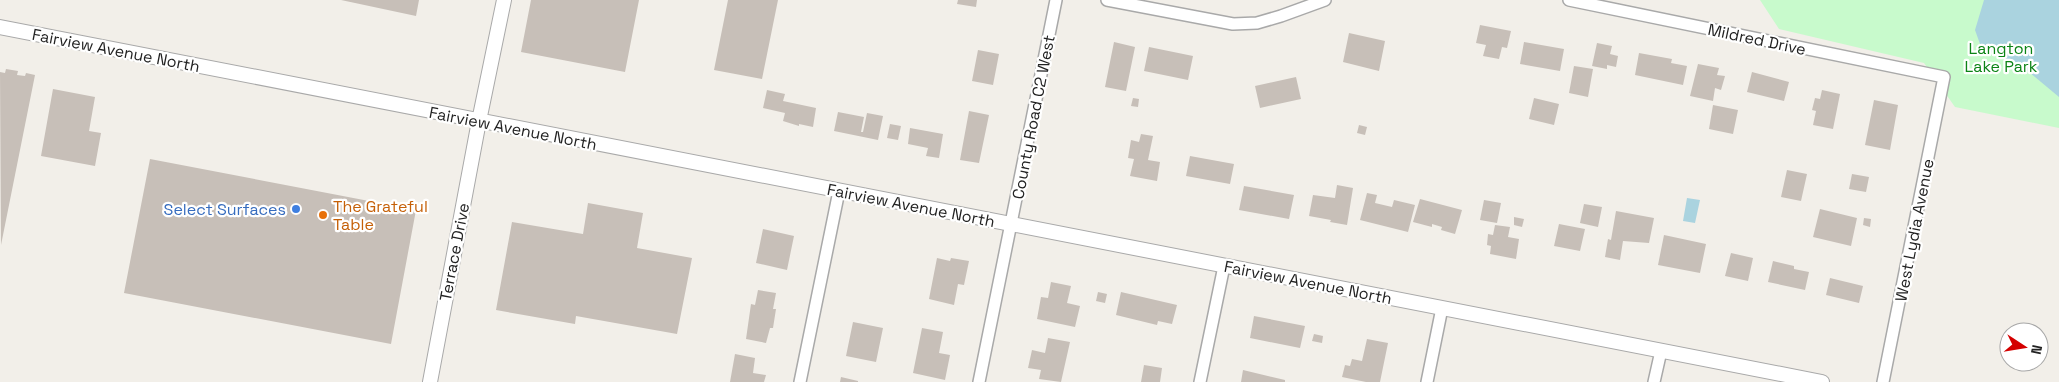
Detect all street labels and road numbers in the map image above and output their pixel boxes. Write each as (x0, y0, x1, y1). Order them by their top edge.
street label: Mildred Drive (1706, 19, 1808, 60)
street label: Fairview Avenue North (30, 24, 202, 77)
street label: County Road C2 West (1007, 33, 1060, 201)
street label: Fairview Avenue North (427, 102, 599, 155)
street label: West Lydia Avenue (1890, 157, 1939, 303)
street label: Fairview Avenue North (825, 179, 997, 232)
street label: Terrace Drive (435, 201, 474, 303)
street label: Fairview Avenue North (1222, 256, 1394, 309)

